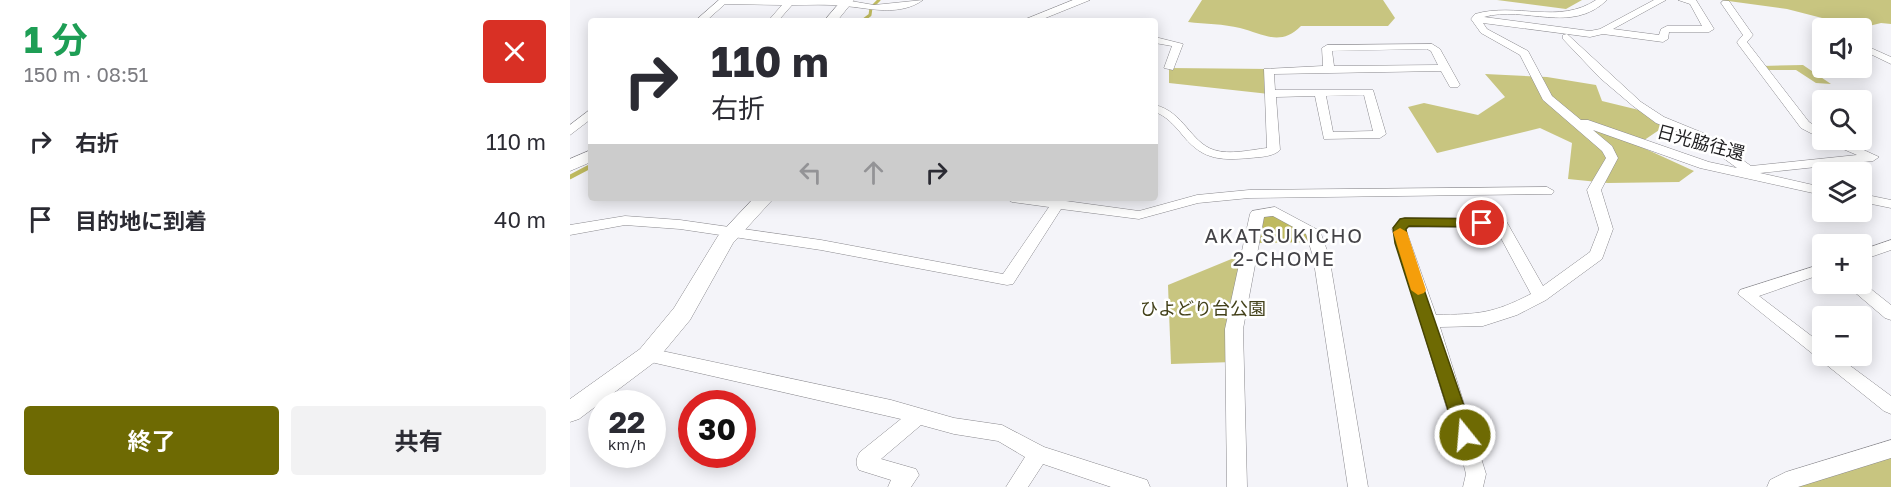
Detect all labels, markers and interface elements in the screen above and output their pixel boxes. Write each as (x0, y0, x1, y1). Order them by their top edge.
text: 1 分 (24, 18, 88, 61)
map controls (1812, 18, 1872, 366)
button: sound (1812, 18, 1872, 78)
button: close (483, 20, 546, 83)
text: 110 m (711, 36, 829, 86)
icon: right (612, 42, 690, 120)
text: 150 m · 08:51 (24, 62, 148, 86)
button: search (1812, 90, 1872, 150)
text: 右折 (711, 92, 765, 124)
street label: 日光脇往還 (1655, 120, 1747, 164)
icon: right (24, 125, 57, 158)
text: 110 m (486, 128, 546, 155)
text: 右折 (75, 129, 119, 156)
icon: left (794, 156, 827, 189)
icon: ahead (857, 156, 890, 189)
icon: right (920, 156, 953, 189)
button: layers (1812, 162, 1872, 222)
pin (1456, 197, 1507, 248)
icon: arrive (24, 203, 57, 236)
text: 40 m (494, 206, 546, 233)
icon: arrive (1465, 206, 1498, 239)
text: 目的地に到着 (75, 207, 207, 234)
district label: AKATSUKICHO 2-CHOME (1204, 223, 1364, 270)
button: + (1812, 234, 1872, 294)
park label: ひよどり台公園 (1140, 297, 1266, 319)
button: − (1812, 306, 1872, 366)
speed limit sign: 30 (678, 390, 756, 468)
position arrow (1433, 403, 1497, 467)
text: 22 (609, 404, 645, 440)
button: 終了 (24, 406, 279, 475)
button: 共有 (291, 406, 546, 475)
text: km/h (608, 435, 646, 453)

